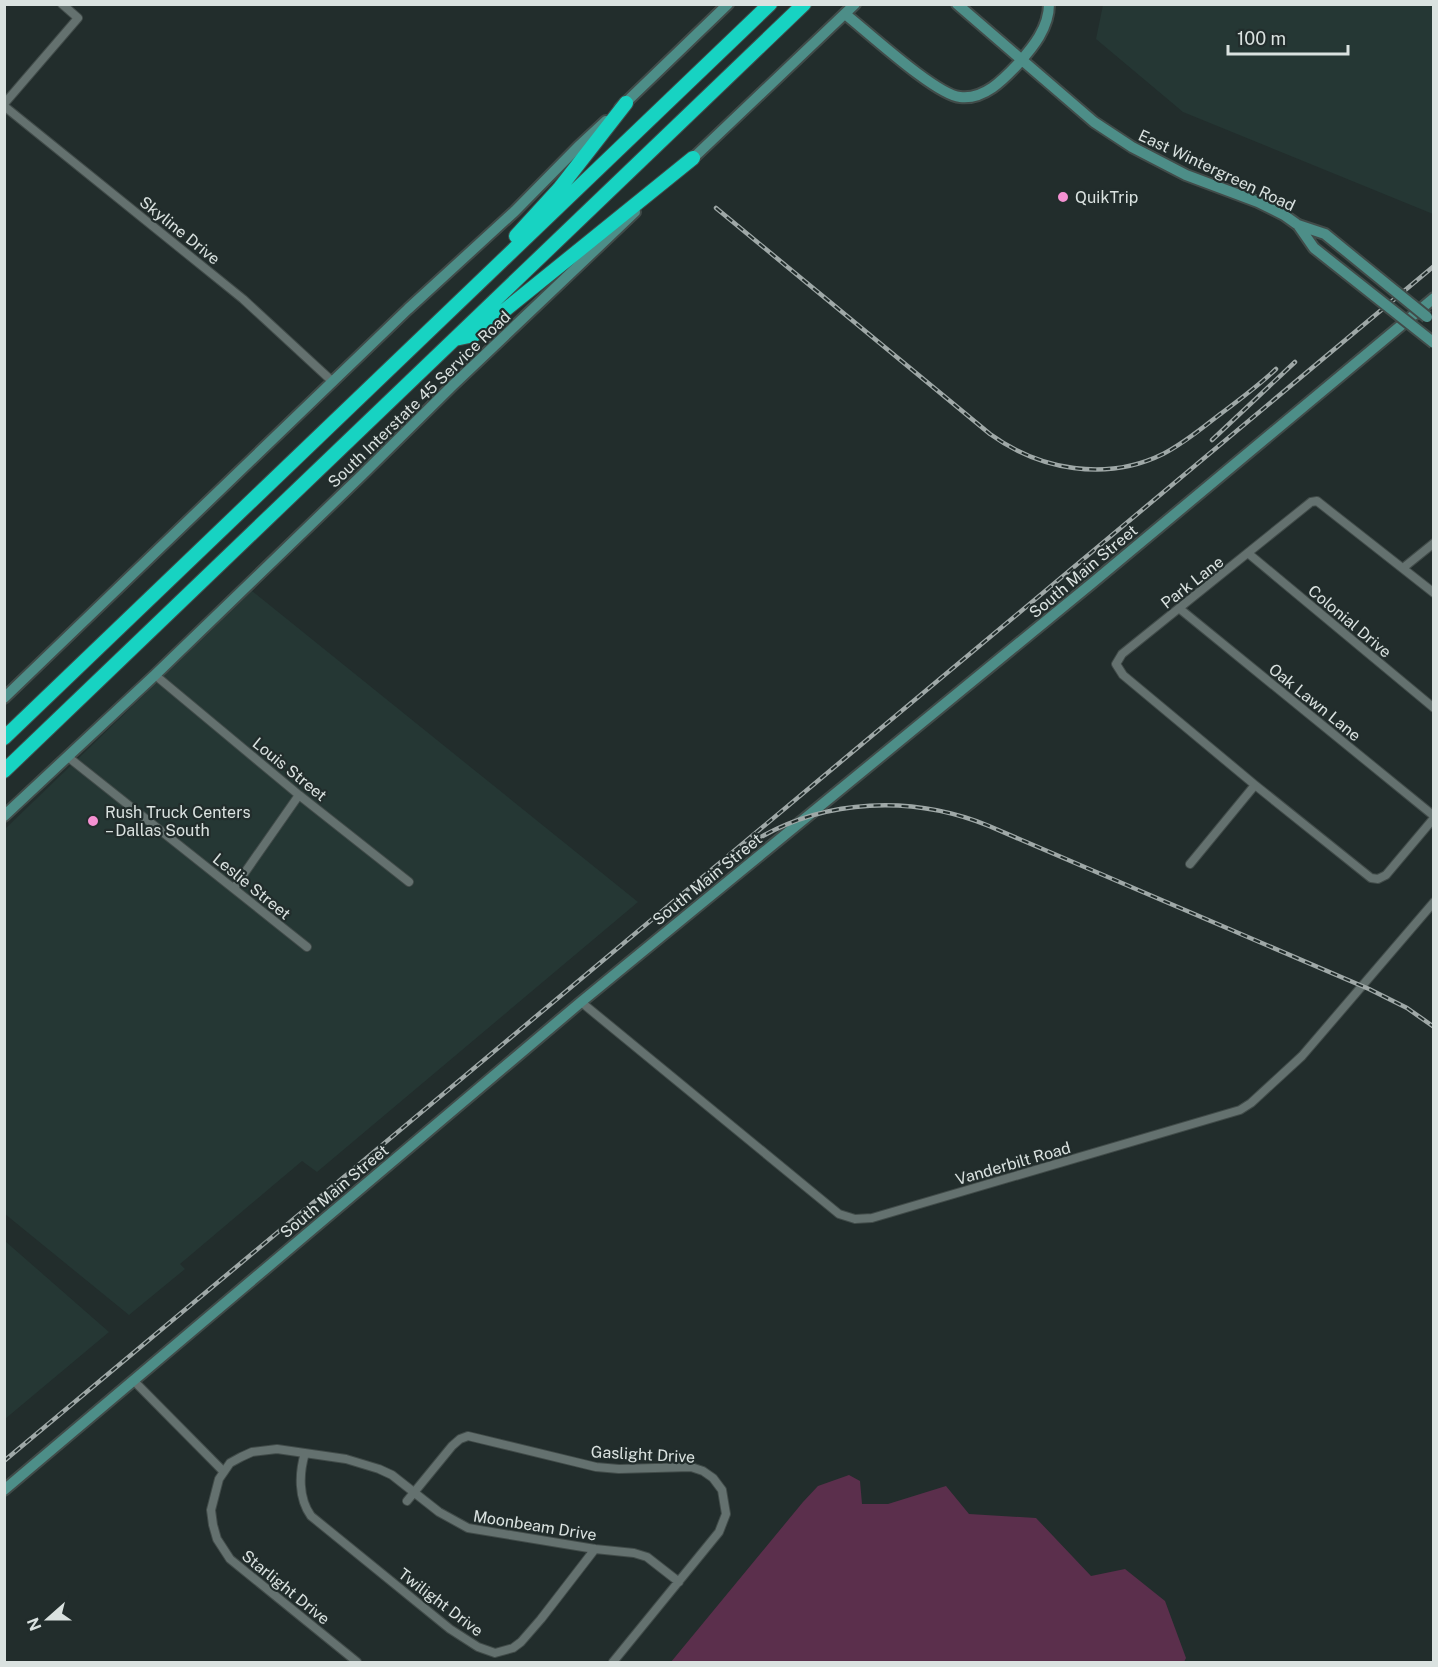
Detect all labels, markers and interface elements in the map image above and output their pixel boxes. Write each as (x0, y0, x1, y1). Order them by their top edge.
scale bar (1228, 18, 1348, 56)
text: 100 m (1237, 28, 1286, 49)
street label: East Wintergreen Road (1135, 126, 1298, 215)
place label: QuikTrip (1075, 188, 1138, 207)
marker: QuikTrip (1056, 190, 1070, 204)
street label: Skyline Drive (136, 192, 224, 269)
street label: South Interstate 45 Service Road (324, 307, 515, 492)
street label: South Main Street (1025, 521, 1141, 622)
street label: Park Lane (1157, 552, 1227, 613)
street label: Colonial Drive (1304, 581, 1395, 662)
street label: Oak Lawn Lane (1265, 660, 1364, 745)
street label: Louis Street (249, 734, 331, 805)
place label: Rush Truck Centers – Dallas South (105, 803, 250, 840)
marker: Rush Truck Centers – Dallas South (86, 814, 100, 828)
street label: South Main Street (649, 829, 766, 929)
street label: Leslie Street (209, 849, 294, 923)
street label: Vanderbilt Road (953, 1138, 1073, 1189)
street label: South Main Street (276, 1141, 392, 1242)
street label: Gaslight Drive (590, 1442, 696, 1467)
street label: Moonbeam Drive (472, 1506, 598, 1545)
street label: Starlight Drive (238, 1546, 333, 1629)
street label: Twilight Drive (395, 1564, 487, 1640)
north arrow (18, 1589, 78, 1649)
text: N (23, 1615, 46, 1633)

